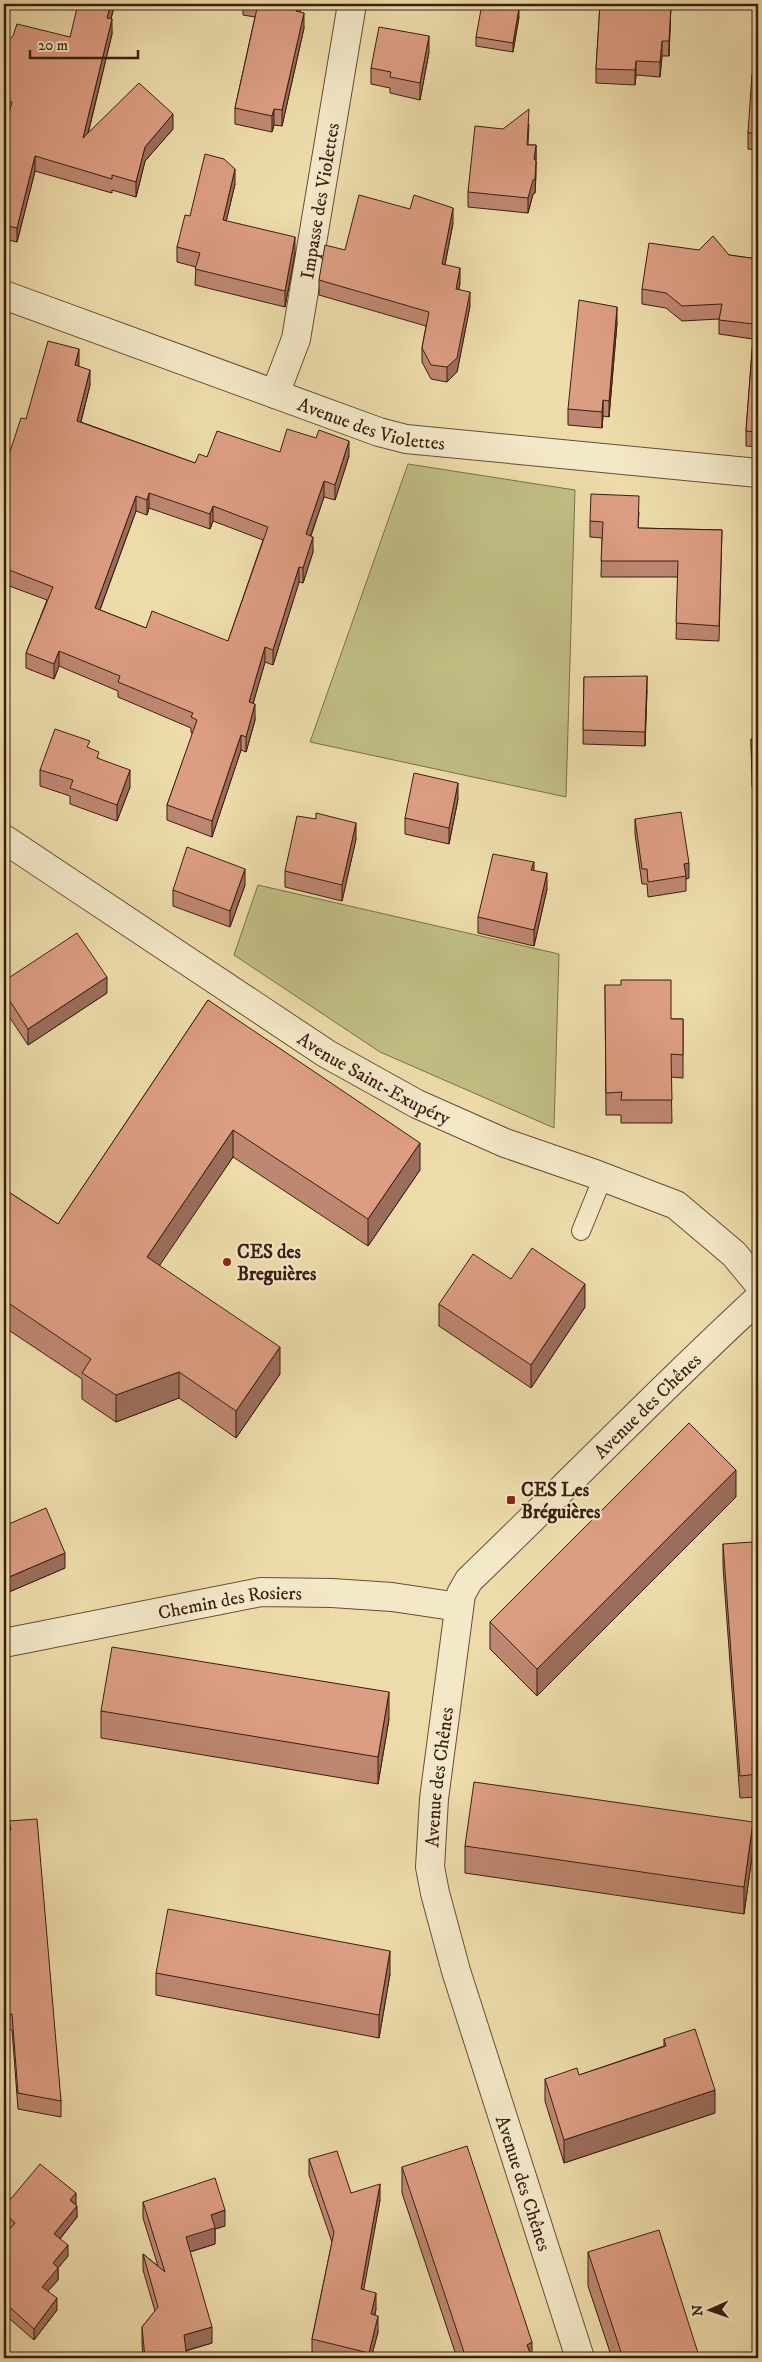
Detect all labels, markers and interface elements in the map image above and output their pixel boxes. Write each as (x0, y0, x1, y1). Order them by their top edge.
scale bar (30, 28, 138, 60)
text: 20 m (38, 36, 68, 55)
street label: Impasse des Violettes (296, 121, 345, 281)
street label: Avenue des Violettes (294, 393, 446, 456)
street label: Avenue Saint-Exupéry (293, 1028, 454, 1131)
place label: CES des Breguières (237, 1241, 317, 1286)
marker: CES des Breguières (221, 1256, 233, 1268)
street label: Avenue des Chênes (590, 1349, 706, 1464)
place label: CES Les Bréguières (521, 1479, 601, 1524)
marker: CES Les Bréguières (505, 1494, 517, 1506)
street label: Chemin des Rosiers (156, 1582, 302, 1625)
street label: Avenue des Chênes (421, 1706, 459, 1848)
street label: Avenue des Chênes (490, 2113, 555, 2254)
north arrow (684, 2284, 734, 2334)
text: N (689, 2304, 707, 2316)

